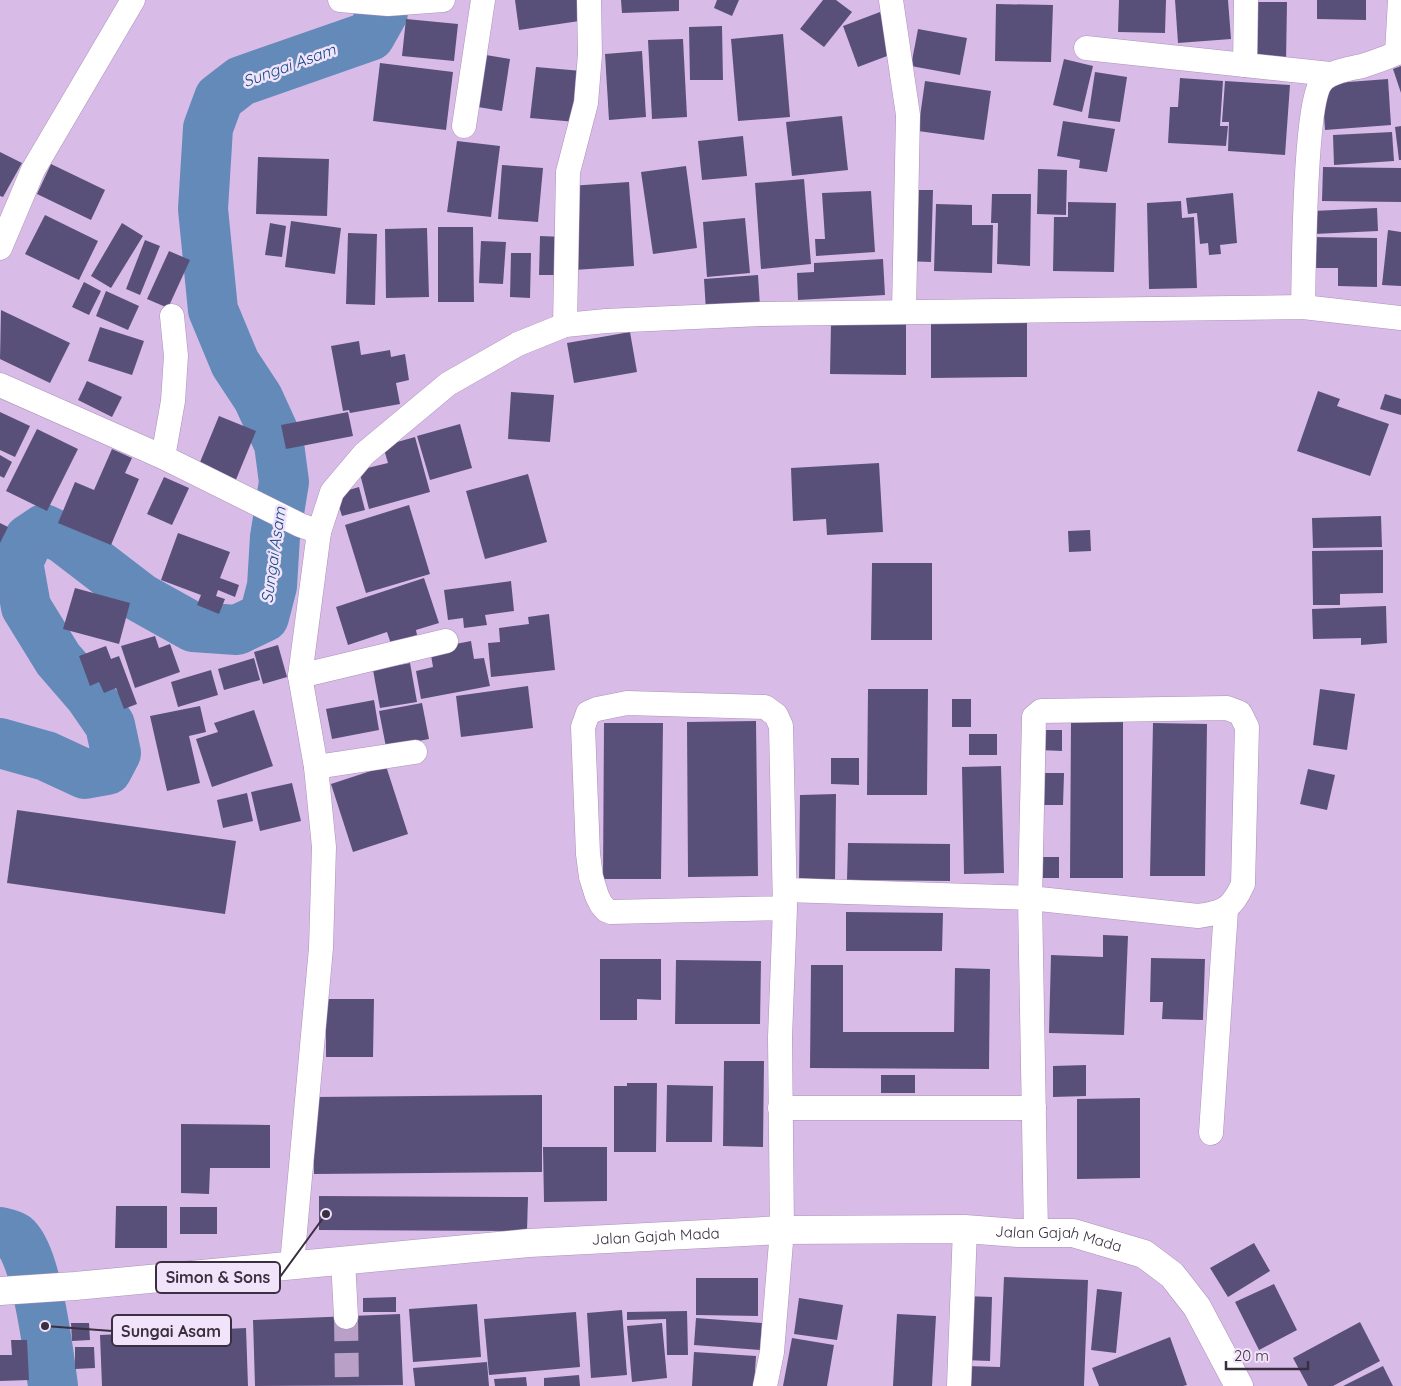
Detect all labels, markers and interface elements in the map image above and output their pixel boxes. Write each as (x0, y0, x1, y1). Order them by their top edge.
water label: Sungai Asam (240, 39, 338, 91)
water label: Sungai Asam (256, 505, 290, 604)
street label: Jalan Gajah Mada (995, 1221, 1124, 1256)
street label: Jalan Gajah Mada (591, 1223, 720, 1249)
callout: Simon & Sons (156, 1262, 280, 1293)
text: Simon & Sons (166, 1267, 271, 1287)
callout: Sungai Asam (112, 1315, 231, 1346)
text: Sungai Asam (121, 1321, 221, 1341)
scale bar (1226, 1338, 1308, 1370)
text: 20 m (1234, 1346, 1269, 1365)

